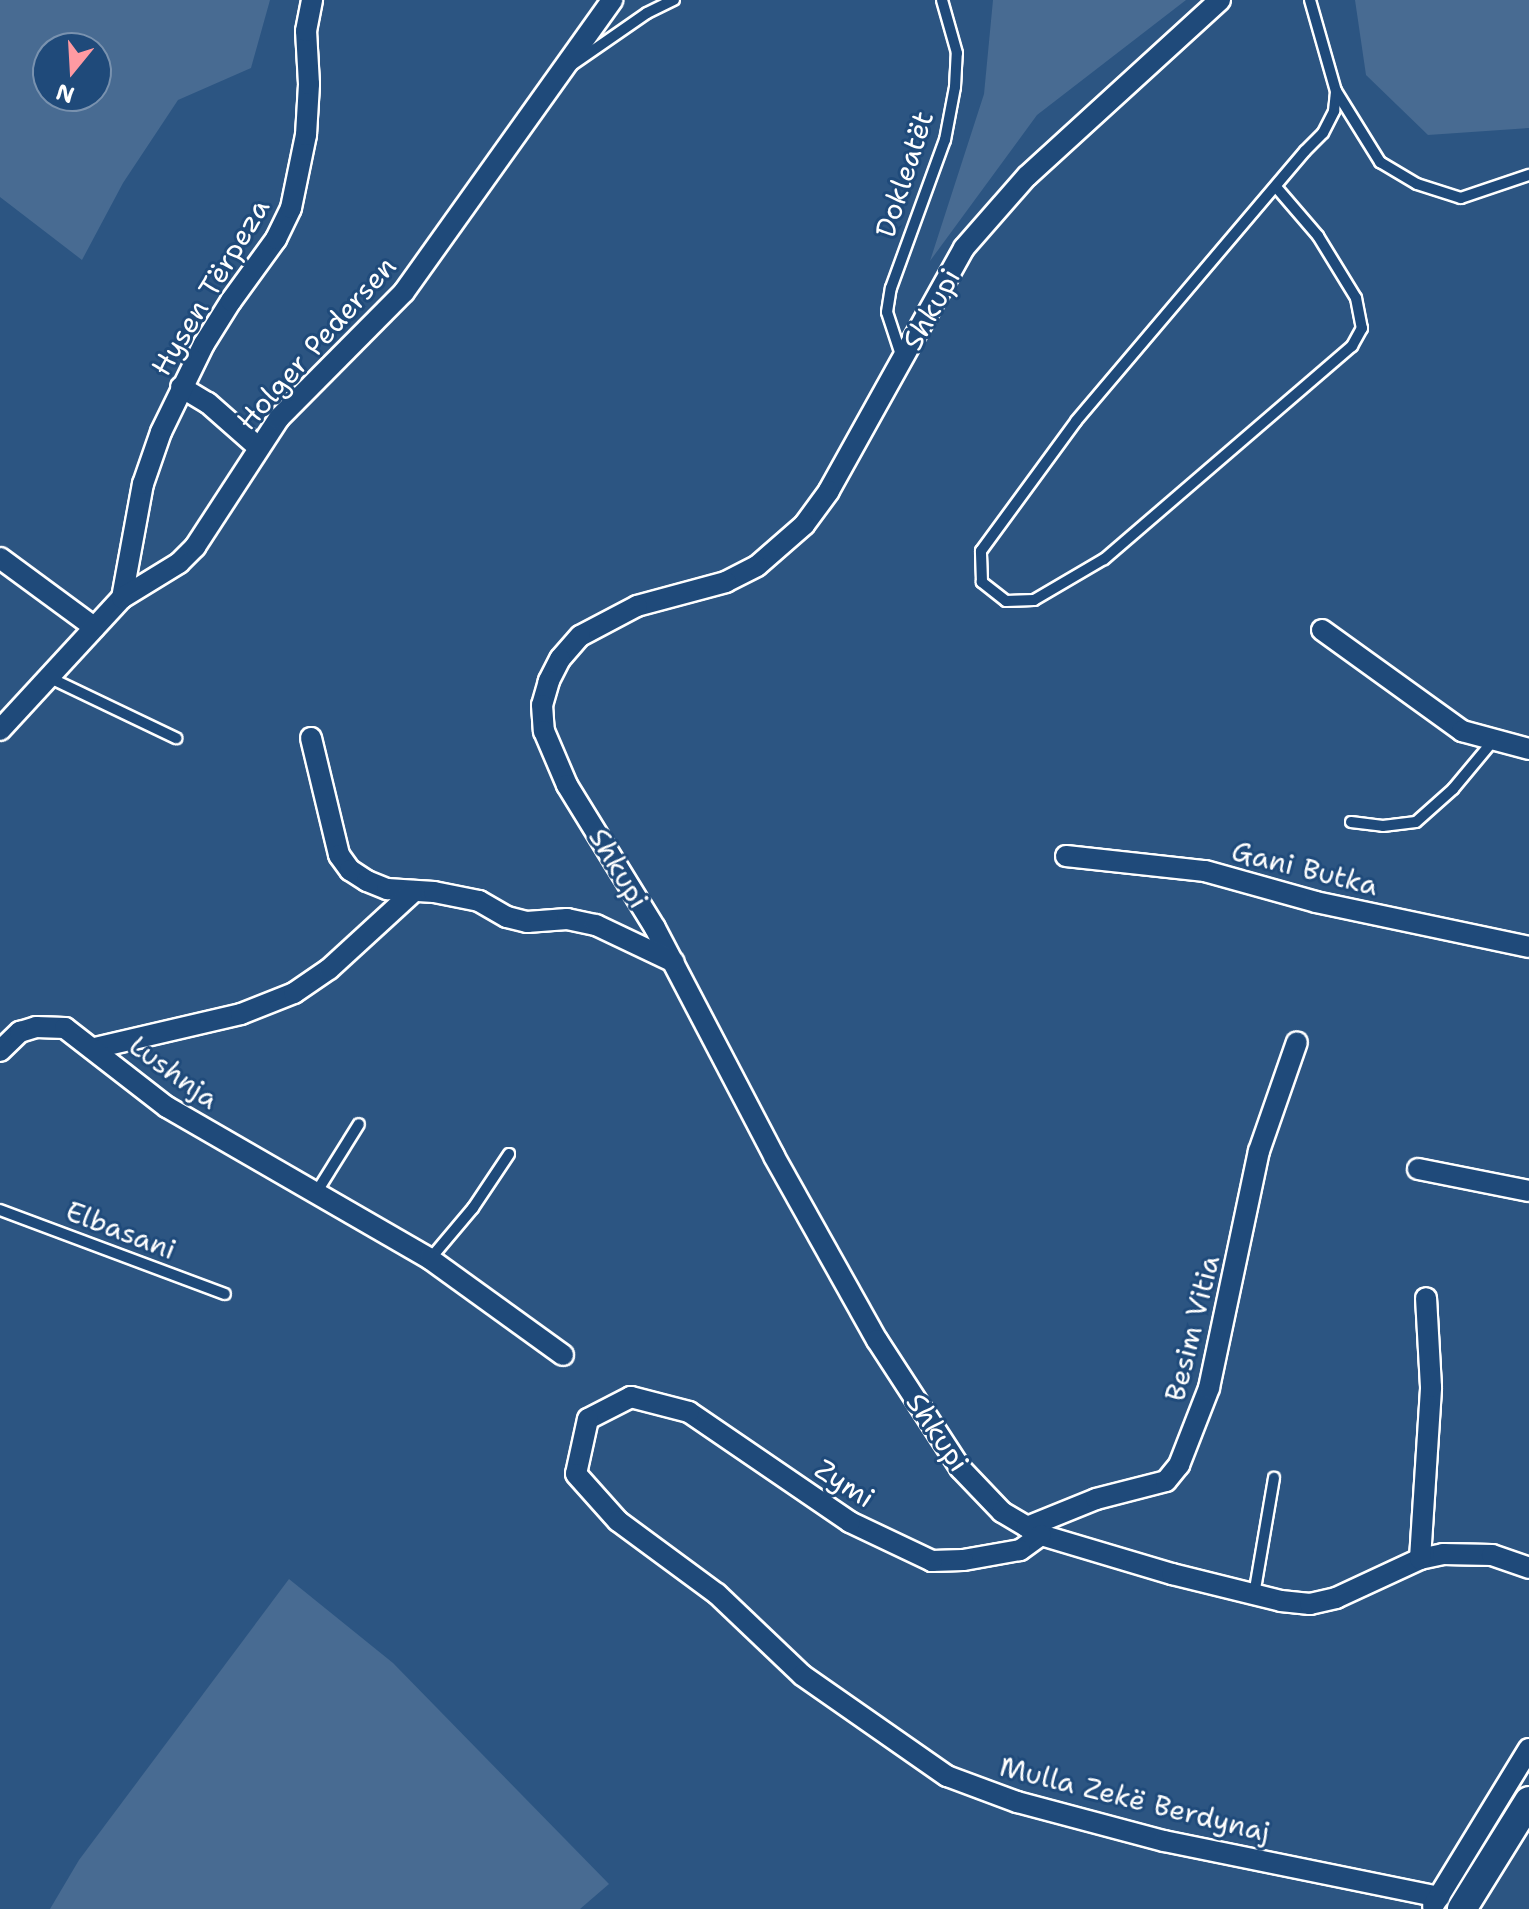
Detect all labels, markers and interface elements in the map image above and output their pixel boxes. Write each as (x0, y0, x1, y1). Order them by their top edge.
north arrow (32, 32, 112, 112)
text: N (52, 77, 78, 110)
street label: Dokleatët (868, 107, 940, 241)
street label: Hysen Tërpeza (144, 192, 276, 382)
street label: Holger Pedersen (229, 249, 403, 437)
street label: Shkupi (895, 263, 967, 355)
street label: Shkupi (582, 822, 656, 914)
street label: Gani Butka (1228, 834, 1382, 902)
street label: Lushnja (123, 1028, 225, 1116)
street label: Elbasani (61, 1194, 181, 1266)
street label: Besim Vitia (1158, 1252, 1226, 1404)
street label: Shkupi (900, 1386, 976, 1478)
street label: Zymi (809, 1452, 881, 1514)
street label: Mulla Zekë Berdynaj (996, 1749, 1274, 1849)

